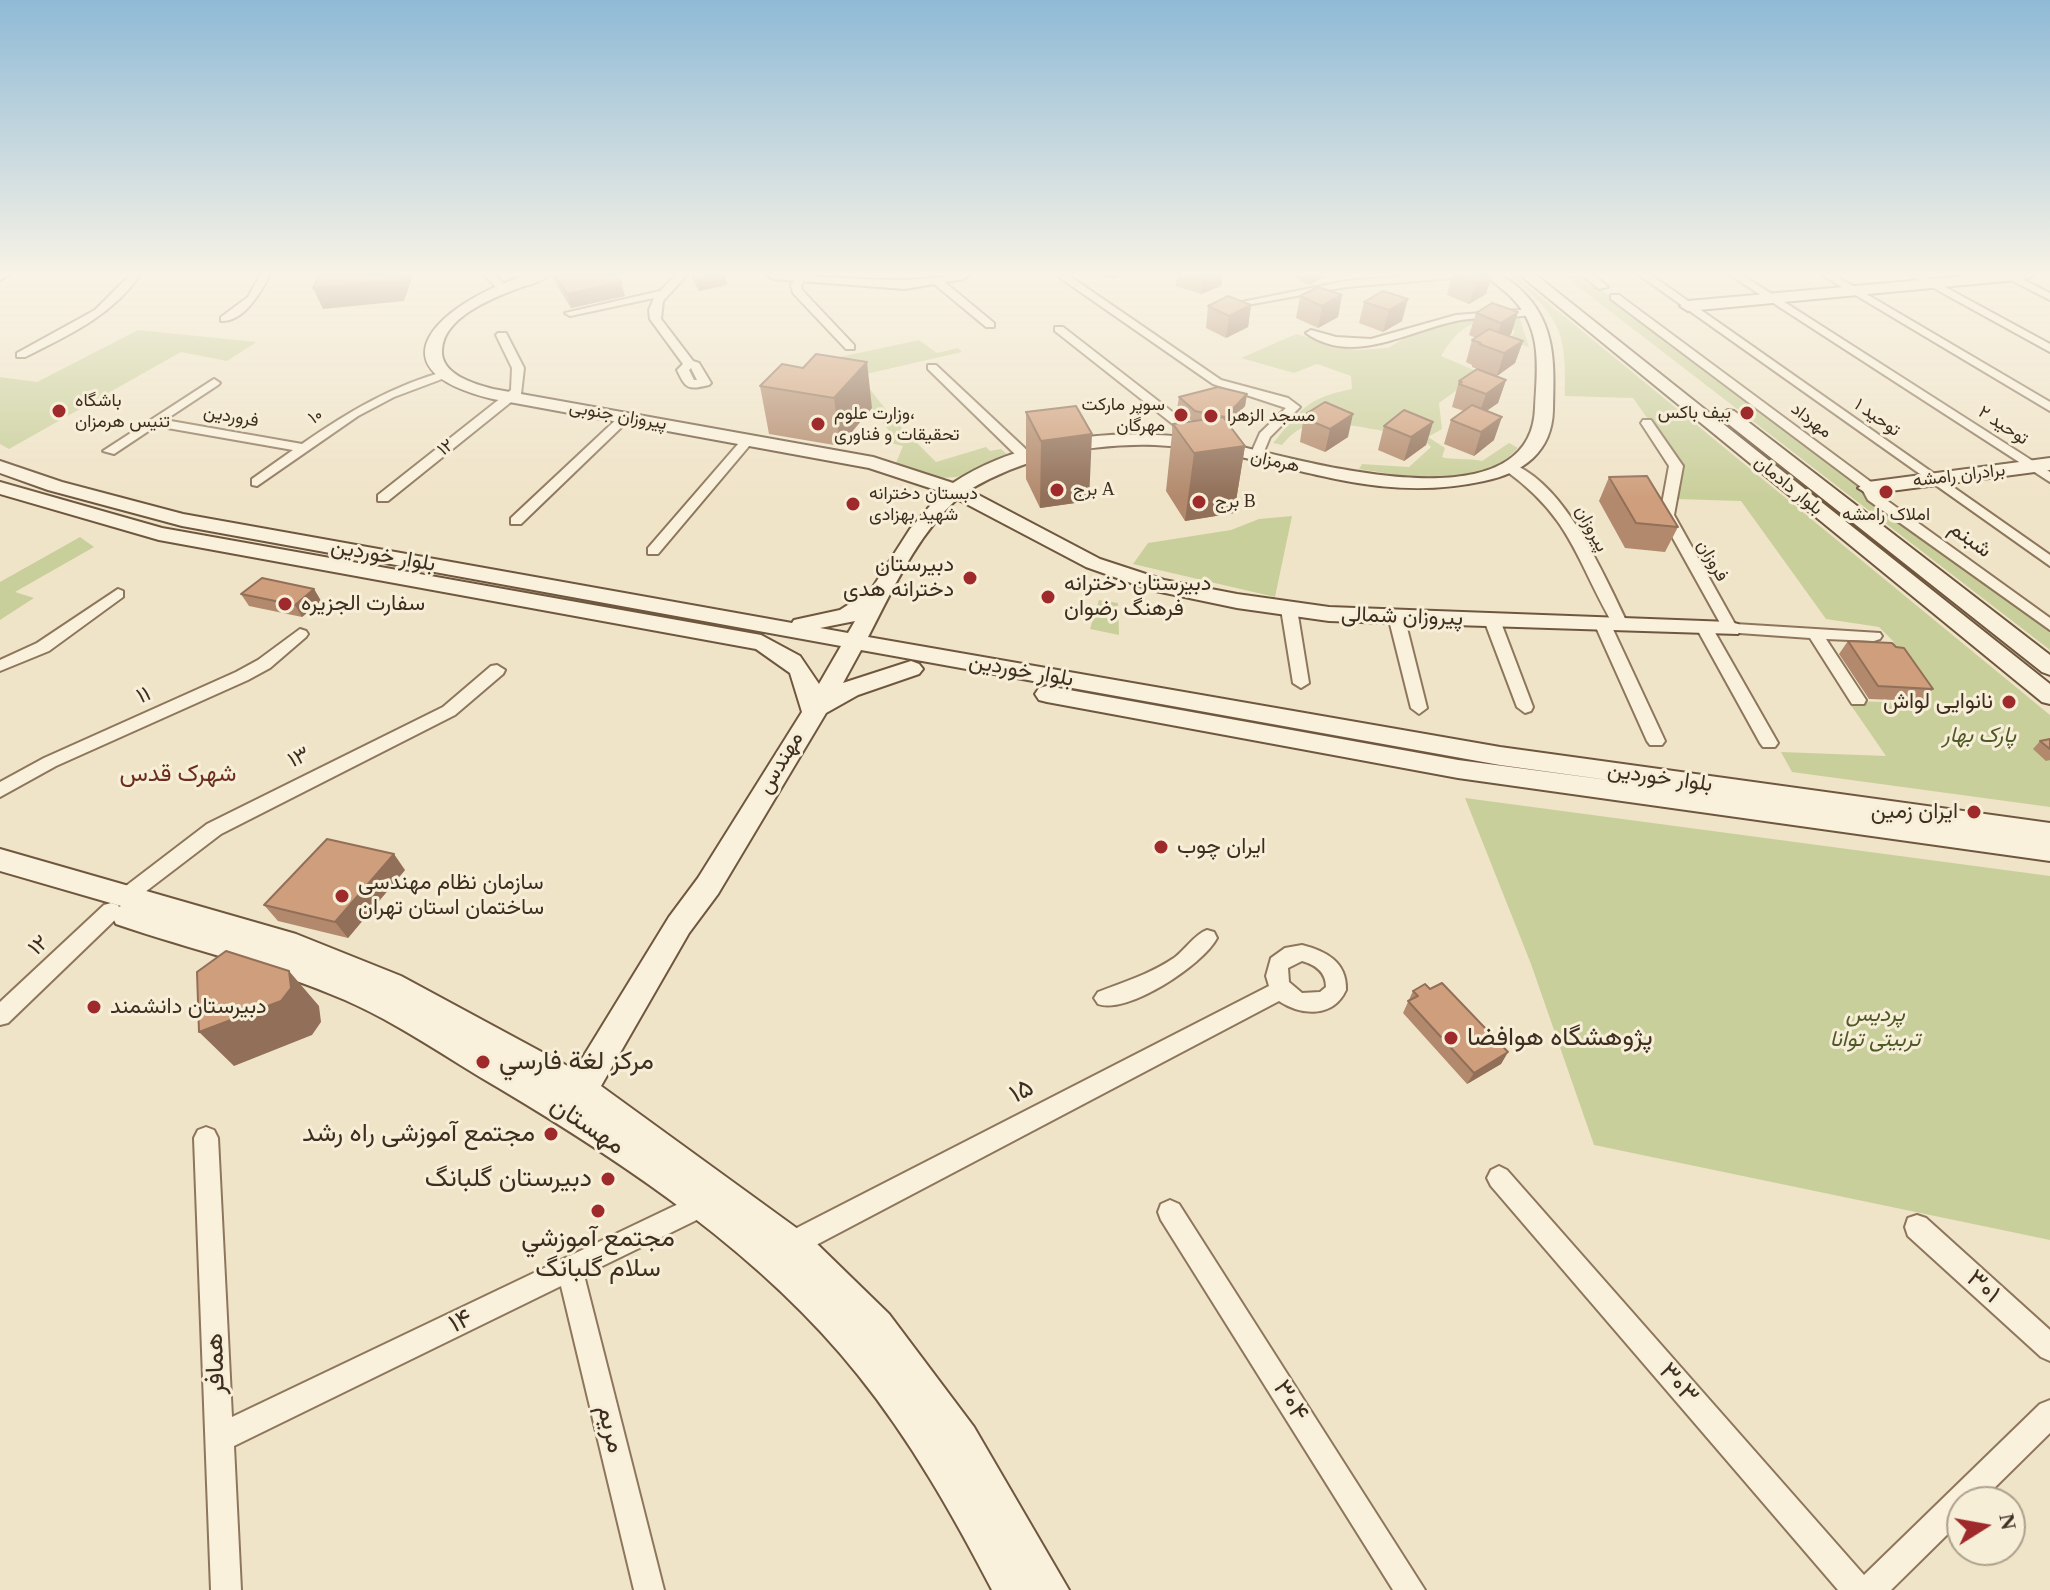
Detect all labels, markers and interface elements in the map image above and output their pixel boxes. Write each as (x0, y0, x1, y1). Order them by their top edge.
place label: باشگاه تنیس هرمزان (75, 390, 170, 432)
place label: سوپر مارکت مهرگان (1082, 394, 1165, 436)
street label: توحید ۱ (1850, 394, 1904, 442)
street label: پیروزان جنوبی (568, 397, 668, 435)
street label: مهرداد (1786, 399, 1836, 443)
marker: باشگاه تنیس هرمزان (50, 402, 68, 420)
street label: فروردین (202, 402, 260, 432)
place label: بیف باکس (1658, 402, 1731, 424)
street label: توحید ۲ (1974, 402, 2032, 450)
place label: وزارت علوم، تحقیقات و فناوری (834, 403, 960, 446)
street label: ۱۰ (305, 404, 327, 430)
marker: بیف باکس (1738, 404, 1756, 422)
place label: مسجد الزهرا (1227, 405, 1315, 427)
marker: سوپر مارکت مهرگان (1172, 406, 1190, 424)
marker: مسجد الزهرا (1202, 407, 1220, 425)
marker: وزارت علوم، تحقیقات و فناوری (809, 415, 827, 433)
street label: ۱۲ (434, 435, 458, 461)
street label: هرمزان (1248, 446, 1302, 478)
street label: بلوار دادمان (1749, 452, 1827, 520)
street label: برادران رامشه (1912, 460, 2006, 492)
place label: برج A (1073, 479, 1115, 501)
marker: برج A (1048, 481, 1066, 499)
place label: دبستان دخترانه شهید بهزادی (869, 483, 978, 526)
marker: املاک رامشه (1877, 483, 1895, 501)
place label: برج B (1215, 491, 1256, 513)
marker: برج B (1190, 493, 1208, 511)
marker: دبستان دخترانه شهید بهزادی (844, 495, 862, 513)
street label: پیروزان (1570, 502, 1612, 556)
place label: املاک رامشه (1842, 504, 1930, 526)
street label: شبنم (1943, 516, 1997, 564)
street label: بلوار خوردین (329, 534, 437, 578)
street label: فروزان (1692, 536, 1732, 586)
place label: دبیرستان دخترانه هدی (843, 552, 954, 604)
marker: دبیرستان دخترانه هدی (961, 569, 979, 587)
place label: دبیرستان دخترانه فرهنگ رضوان (1064, 571, 1211, 622)
marker: دبیرستان دخترانه فرهنگ رضوان (1039, 588, 1057, 606)
place label: سفارت الجزیره (301, 591, 425, 617)
marker: سفارت الجزیره (276, 595, 294, 613)
street label: پیروزان شمالی (1341, 602, 1463, 632)
street label: بلوار خوردین (967, 649, 1075, 693)
street label: ۱۱ (133, 681, 155, 711)
place label: نانوایی لواش (1883, 689, 1993, 715)
marker: نانوایی لواش (2000, 693, 2018, 711)
park label: پارک بهار (1942, 723, 2016, 749)
street label: مهندس (752, 727, 810, 799)
street label: ۱۳ (284, 742, 314, 774)
street label: بلوار خوردین (1606, 758, 1714, 798)
district label: شهرک قدس (119, 761, 237, 789)
place label: ایران زمین (1871, 799, 1958, 825)
marker: ایران زمین (1965, 803, 1983, 821)
place label: ایران چوب (1177, 834, 1266, 860)
marker: ایران چوب (1152, 838, 1170, 856)
place label: سازمان نظام مهندسی ساختمان استان تهران (358, 870, 544, 922)
marker: سازمان نظام مهندسی ساختمان استان تهران (333, 887, 351, 905)
street label: ۱۲ (23, 930, 55, 962)
place label: دبیرستان دانشمند (110, 994, 267, 1020)
marker: دبیرستان دانشمند (85, 998, 103, 1016)
park label: پردیس تربیتی توانا (1830, 1002, 1920, 1054)
place label: پژوهشگاه هوافضا (1467, 1022, 1653, 1054)
marker: پژوهشگاه هوافضا (1442, 1029, 1460, 1047)
place label: مركز لغة فارسي (499, 1046, 654, 1078)
marker: مركز لغة فارسي (474, 1053, 492, 1071)
street label: ۱۵ (1005, 1073, 1039, 1111)
street label: مهستان (544, 1090, 630, 1162)
place label: مجتمع آموزشی راه رشد (302, 1118, 535, 1150)
marker: مجتمع آموزشی راه رشد (542, 1125, 560, 1143)
place label: دبیرستان گلبانگ (425, 1163, 592, 1195)
marker: دبیرستان گلبانگ (599, 1170, 617, 1188)
marker: مجتمع آموزشي سلام گلبانگ (589, 1202, 607, 1220)
place label: مجتمع آموزشي سلام گلبانگ (521, 1223, 675, 1284)
street label: ۳۰۱ (1959, 1263, 2007, 1311)
street label: ۱۴ (444, 1303, 478, 1341)
street label: همافر (199, 1333, 233, 1395)
street label: ۳۰۳ (1651, 1357, 1705, 1411)
street label: ۳۰۴ (1265, 1375, 1315, 1427)
street label: مریم (589, 1402, 631, 1456)
north arrow (1946, 1486, 2026, 1566)
text: N (1994, 1512, 2022, 1532)

